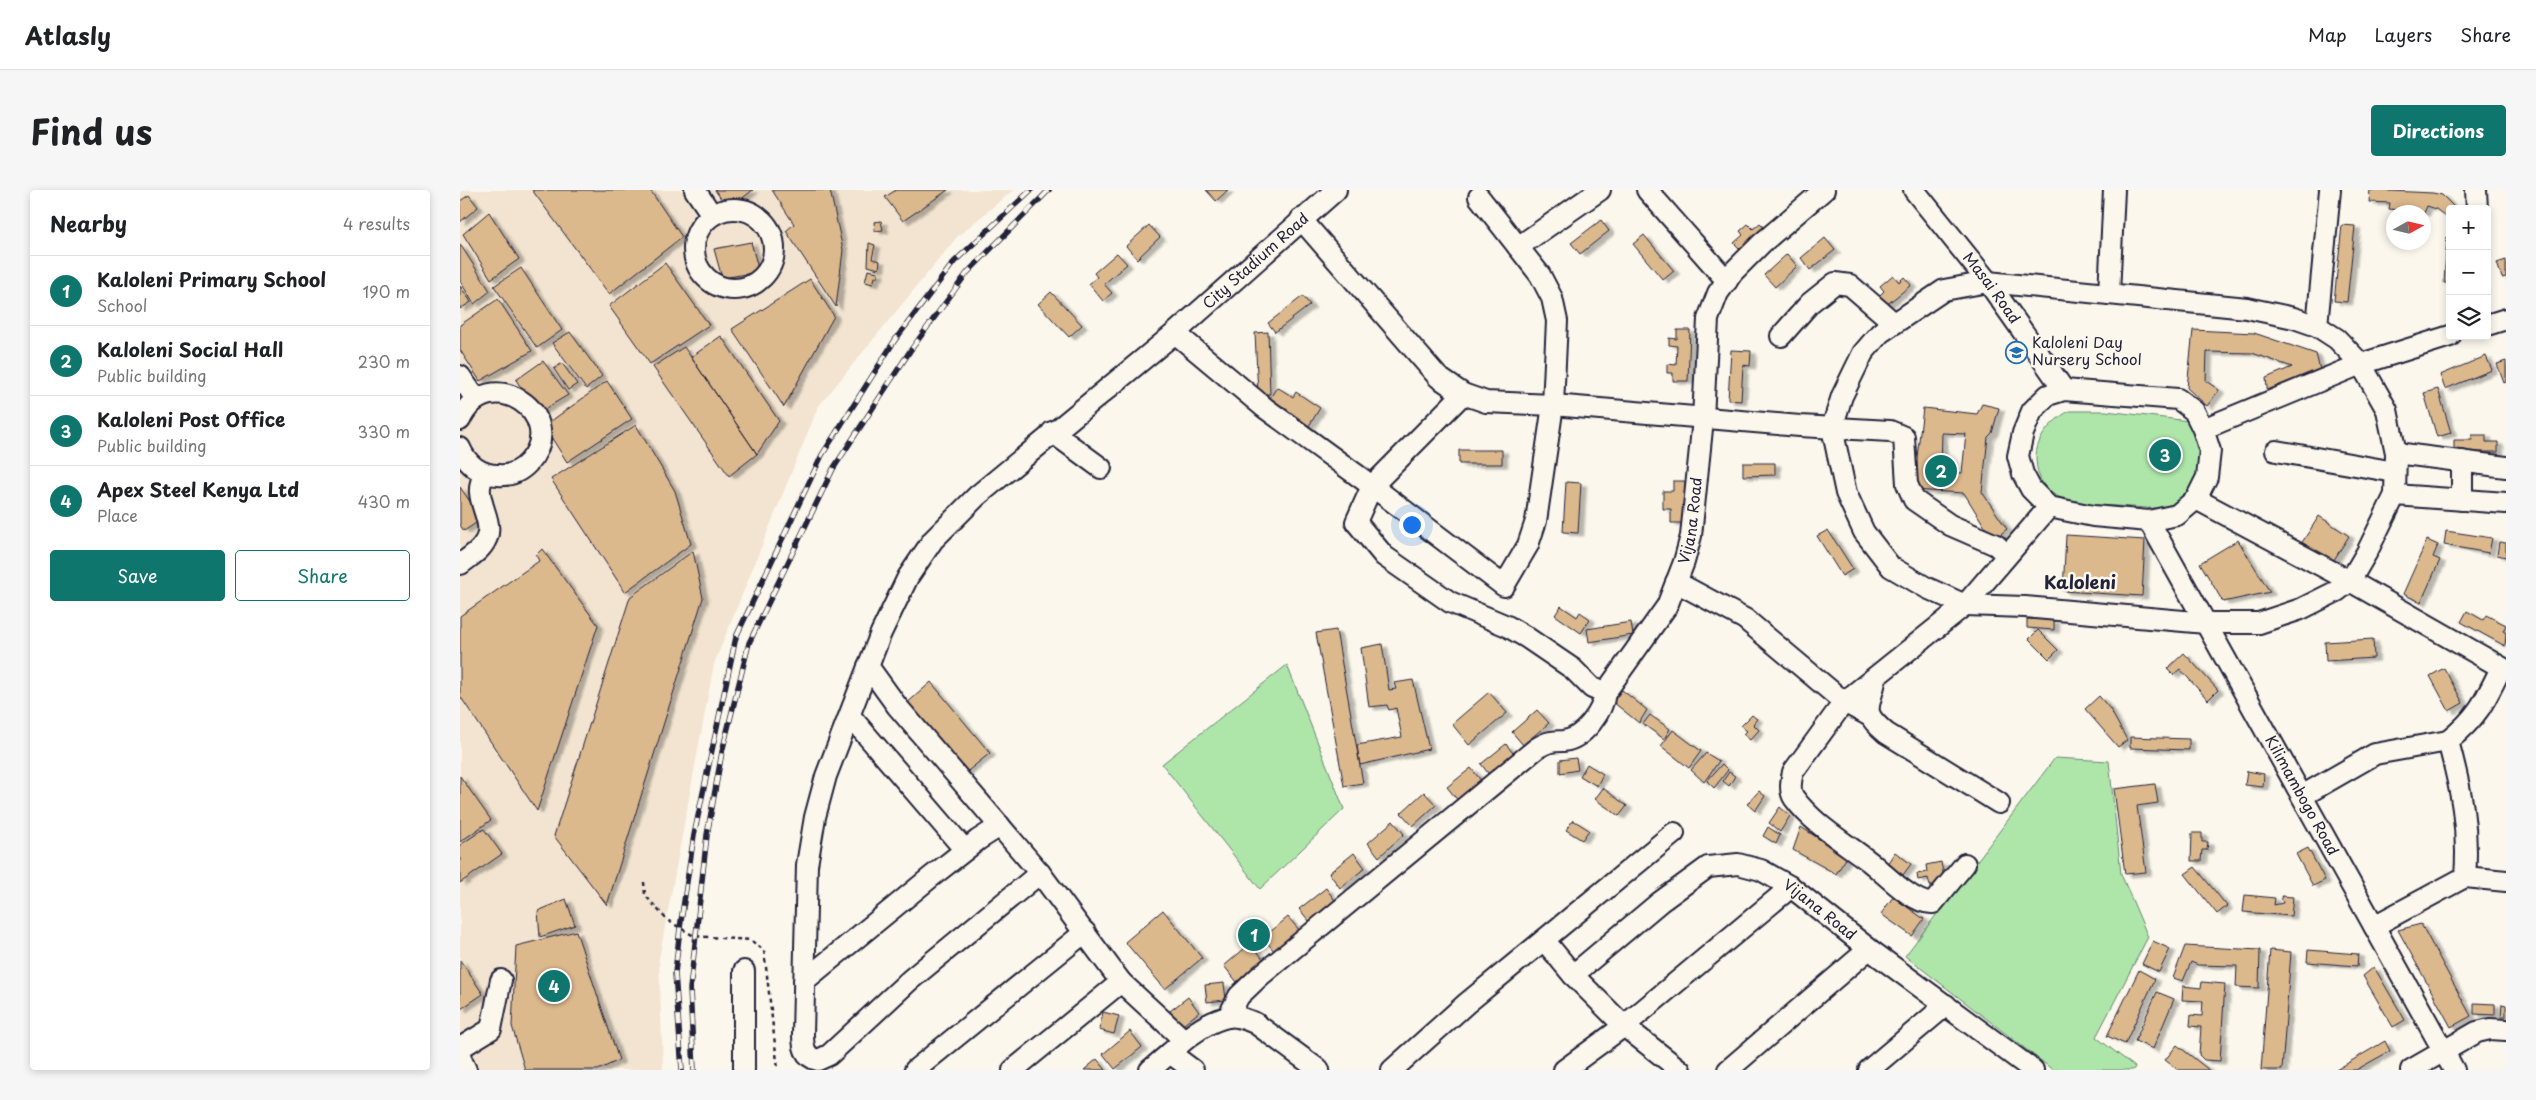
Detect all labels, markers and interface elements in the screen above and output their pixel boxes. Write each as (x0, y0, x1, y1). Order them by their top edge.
text: Atlasly (25, 17, 111, 53)
text: Map (2308, 21, 2347, 48)
text: Layers (2375, 21, 2432, 48)
text: Share (2460, 21, 2511, 48)
text: Find us (30, 104, 152, 157)
button: Directions (2371, 105, 2506, 156)
north arrow (2386, 205, 2431, 250)
map controls (2446, 205, 2491, 340)
button: + (2446, 205, 2491, 250)
text: Nearby (50, 207, 127, 239)
street label: City Stadium Road (1197, 207, 1313, 314)
text: 4 results (343, 211, 410, 235)
street label: Masai Road (1958, 247, 2027, 328)
button: − (2446, 250, 2491, 295)
text: Kaloleni Primary School (97, 265, 326, 293)
text: 1 (62, 279, 70, 303)
text: 190 m (362, 279, 410, 303)
text: School (97, 293, 147, 317)
button: layers (2446, 295, 2491, 340)
place label: Kaloleni Day Nursery School (2032, 330, 2142, 370)
text: Kaloleni Social Hall (97, 335, 283, 363)
school or university icon: Kaloleni Day Nursery School (2004, 340, 2028, 364)
text: 2 (60, 349, 72, 373)
text: 230 m (358, 349, 410, 373)
text: Public building (97, 363, 207, 387)
text: Kaloleni Post Office (97, 405, 285, 433)
text: 3 (61, 419, 71, 443)
text: 330 m (357, 419, 410, 443)
text: Public building (97, 433, 207, 457)
pin: 3 (2149, 436, 2181, 474)
pin: 2 (1925, 452, 1957, 490)
text: Apex Steel Kenya Ltd (97, 475, 299, 503)
street label: Vijana Road (1671, 476, 1707, 566)
text: 4 (61, 489, 71, 513)
text: 430 m (358, 489, 410, 513)
text: Place (97, 503, 138, 527)
your location (1399, 512, 1425, 538)
button: Save (50, 550, 225, 601)
button: Share (235, 550, 410, 601)
district label: Kaloleni (2044, 568, 2116, 595)
street label: Kilimambogo Road (2260, 730, 2346, 859)
street label: Vijana Road (1780, 872, 1862, 945)
pin: 1 (1238, 916, 1270, 954)
pin: 4 (538, 967, 570, 1005)

